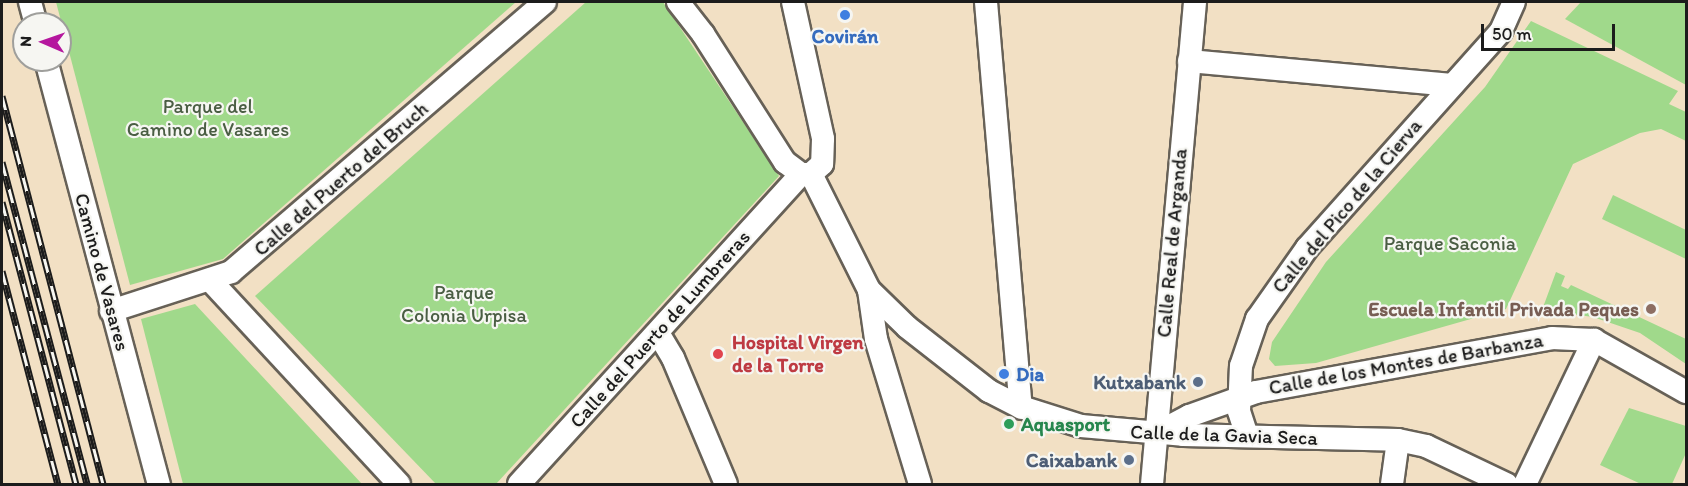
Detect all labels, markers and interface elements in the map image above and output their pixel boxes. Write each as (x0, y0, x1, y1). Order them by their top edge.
marker: Covirán (838, 8, 852, 22)
north arrow (12, 12, 72, 72)
scale bar (1484, 12, 1618, 50)
text: 50 m (1492, 23, 1532, 45)
place label: Covirán (812, 24, 878, 48)
text: N (16, 36, 35, 47)
park label: Parque del Camino de Vasares (127, 95, 289, 142)
street label: Calle del Puerto del Bruch (249, 97, 433, 261)
street label: Calle del Pico de la Cierva (1267, 114, 1427, 298)
street label: Calle Real de Arganda (1152, 148, 1192, 338)
street label: Camino de Vasares (69, 191, 135, 353)
street label: Calle del Puerto de Lumbreras (564, 225, 756, 433)
park label: Parque Saconia (1384, 231, 1516, 255)
park label: Parque Colonia Urpisa (402, 280, 526, 327)
place label: Escuela Infantil Privada Peques (1369, 297, 1639, 321)
marker: Escuela Infantil Privada Peques (1644, 302, 1658, 316)
street label: Calle de los Montes de Barbanza (1267, 328, 1545, 400)
place label: Hospital Virgen de la Torre (732, 330, 864, 377)
marker: Hospital Virgen de la Torre (709, 345, 727, 363)
place label: Dia (1016, 362, 1044, 386)
marker: Dia (997, 367, 1011, 381)
place label: Kutxabank (1093, 370, 1186, 394)
marker: Kutxabank (1191, 375, 1205, 389)
place label: Aquasport (1021, 412, 1110, 436)
marker: Aquasport (1002, 417, 1016, 431)
street label: Calle de la Gavia Seca (1130, 420, 1318, 450)
place label: Caixabank (1026, 448, 1117, 472)
marker: Caixabank (1122, 453, 1136, 467)

